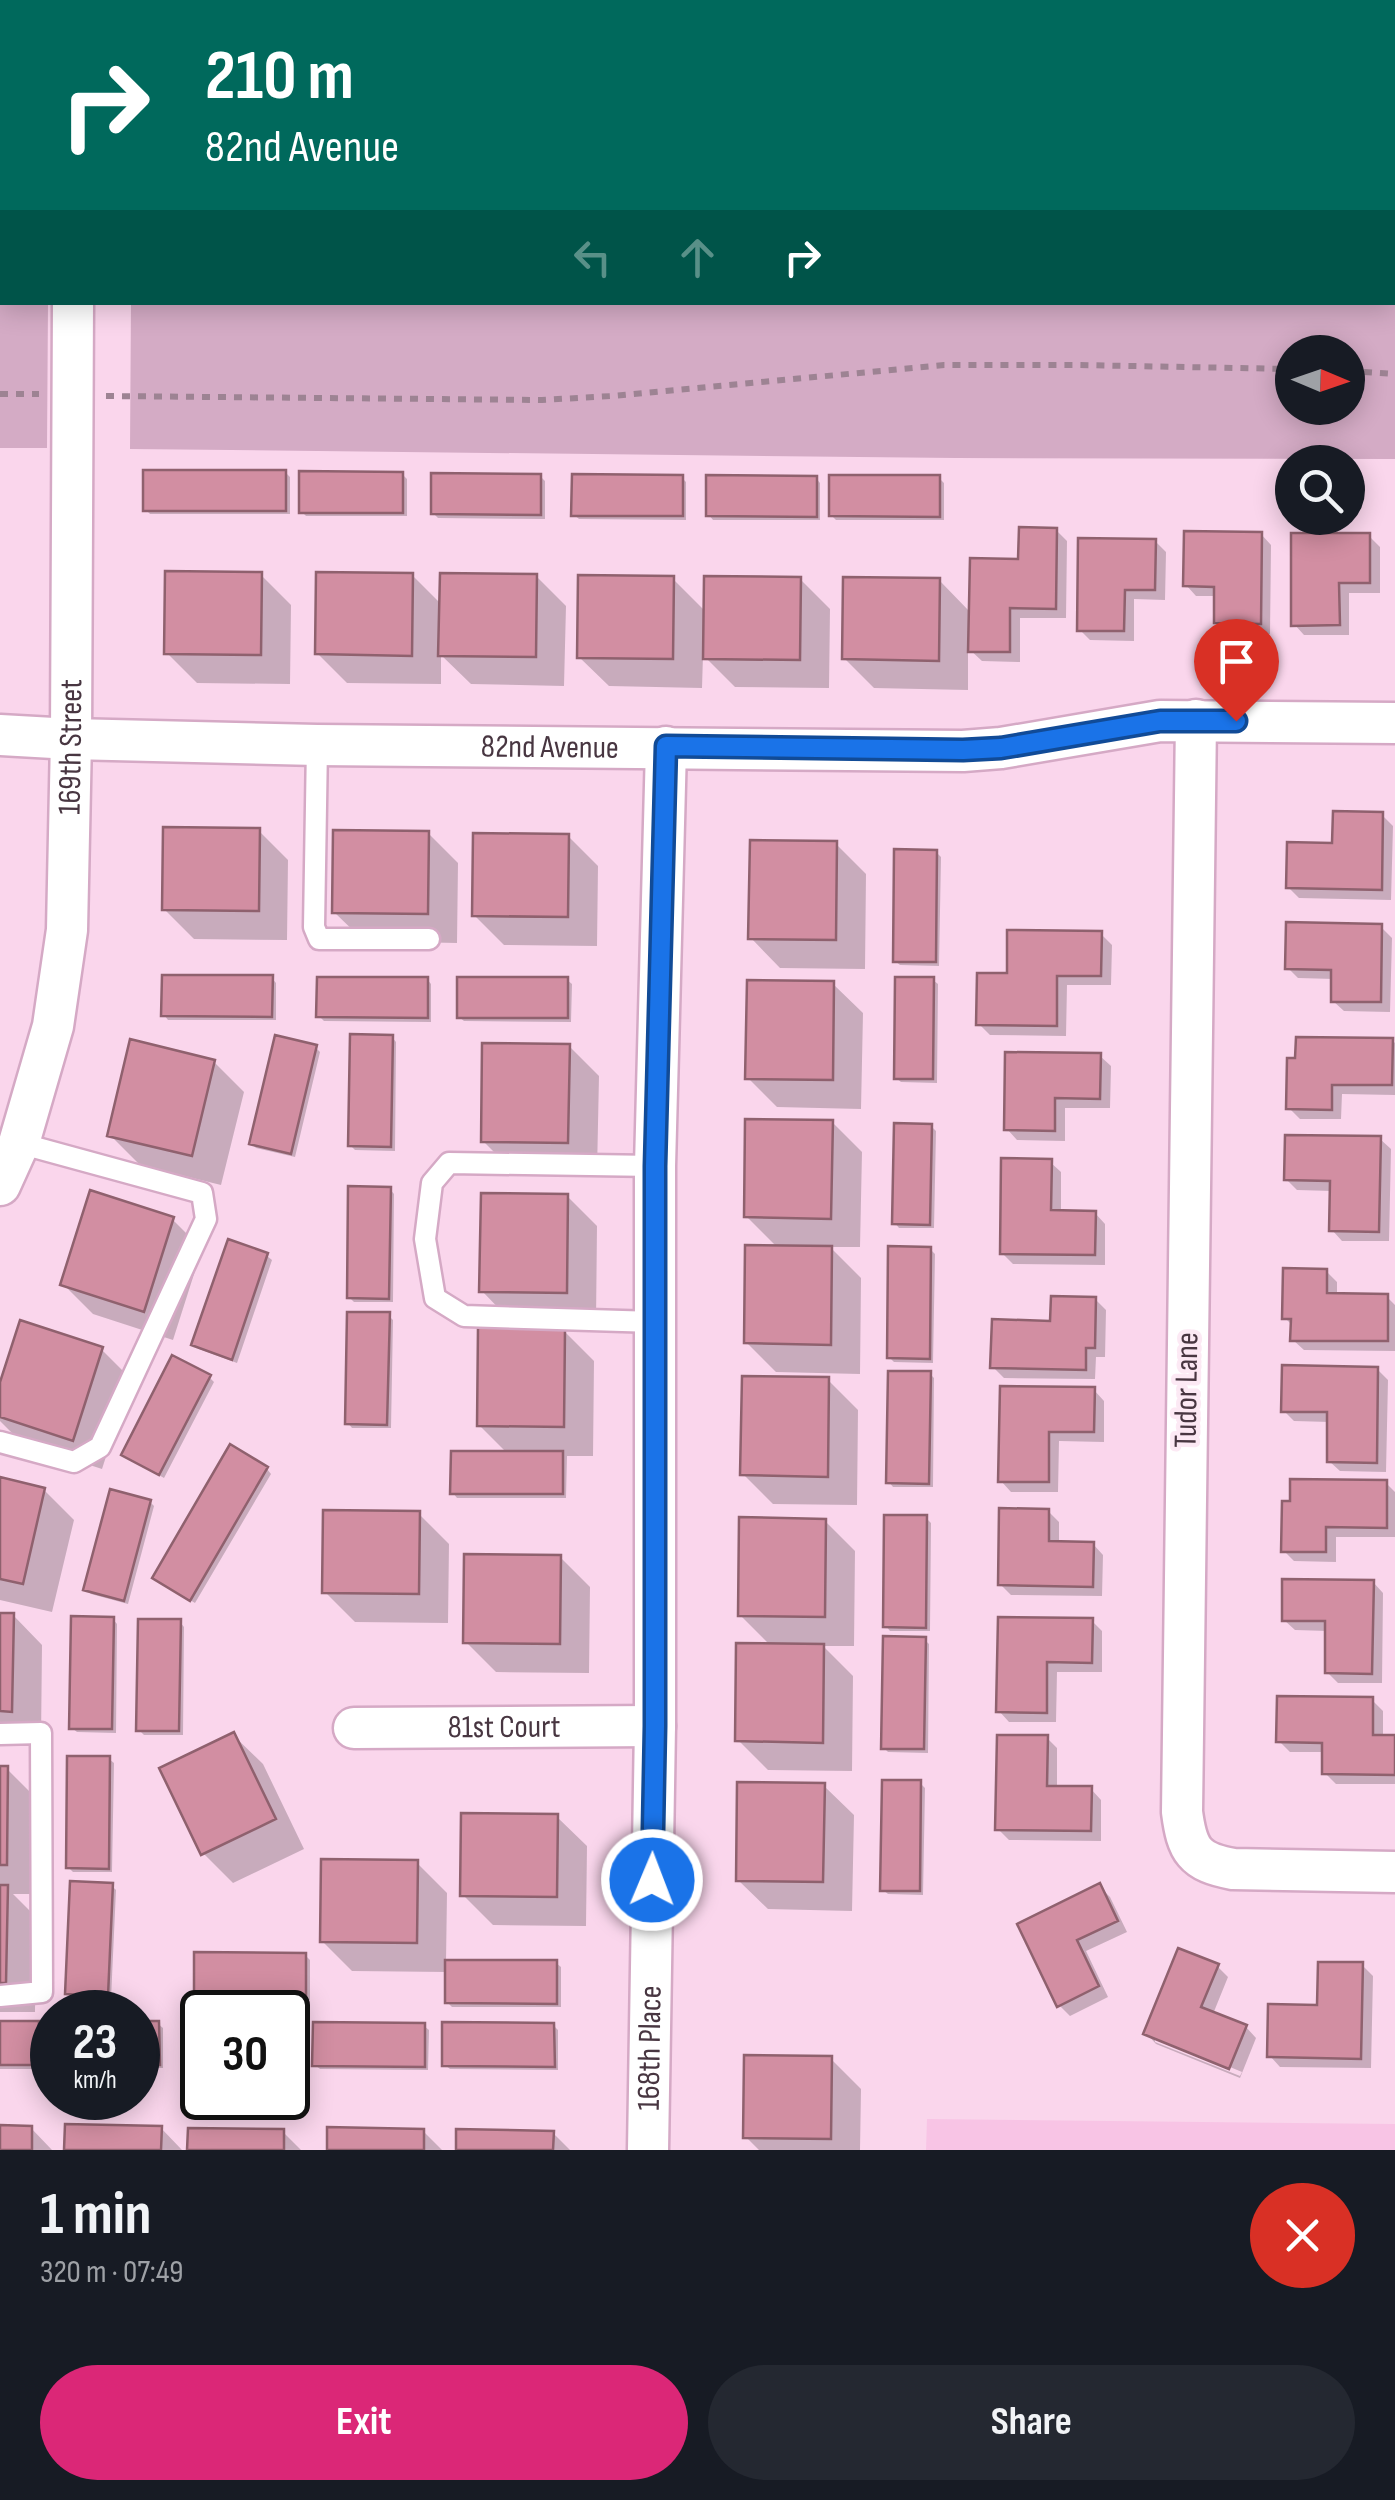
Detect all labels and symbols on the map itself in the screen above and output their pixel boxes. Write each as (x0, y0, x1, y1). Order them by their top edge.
north arrow (1275, 335, 1365, 425)
pin (1194, 619, 1279, 722)
street label: 169th Street (50, 679, 91, 815)
street label: 82nd Avenue (481, 727, 619, 767)
street label: Tudor Lane (1166, 1332, 1208, 1448)
street label: 81st Court (447, 1707, 561, 1747)
position arrow (600, 1828, 704, 1932)
street label: 168th Place (629, 1985, 670, 2111)
speed limit sign: 30 (180, 1990, 310, 2120)

